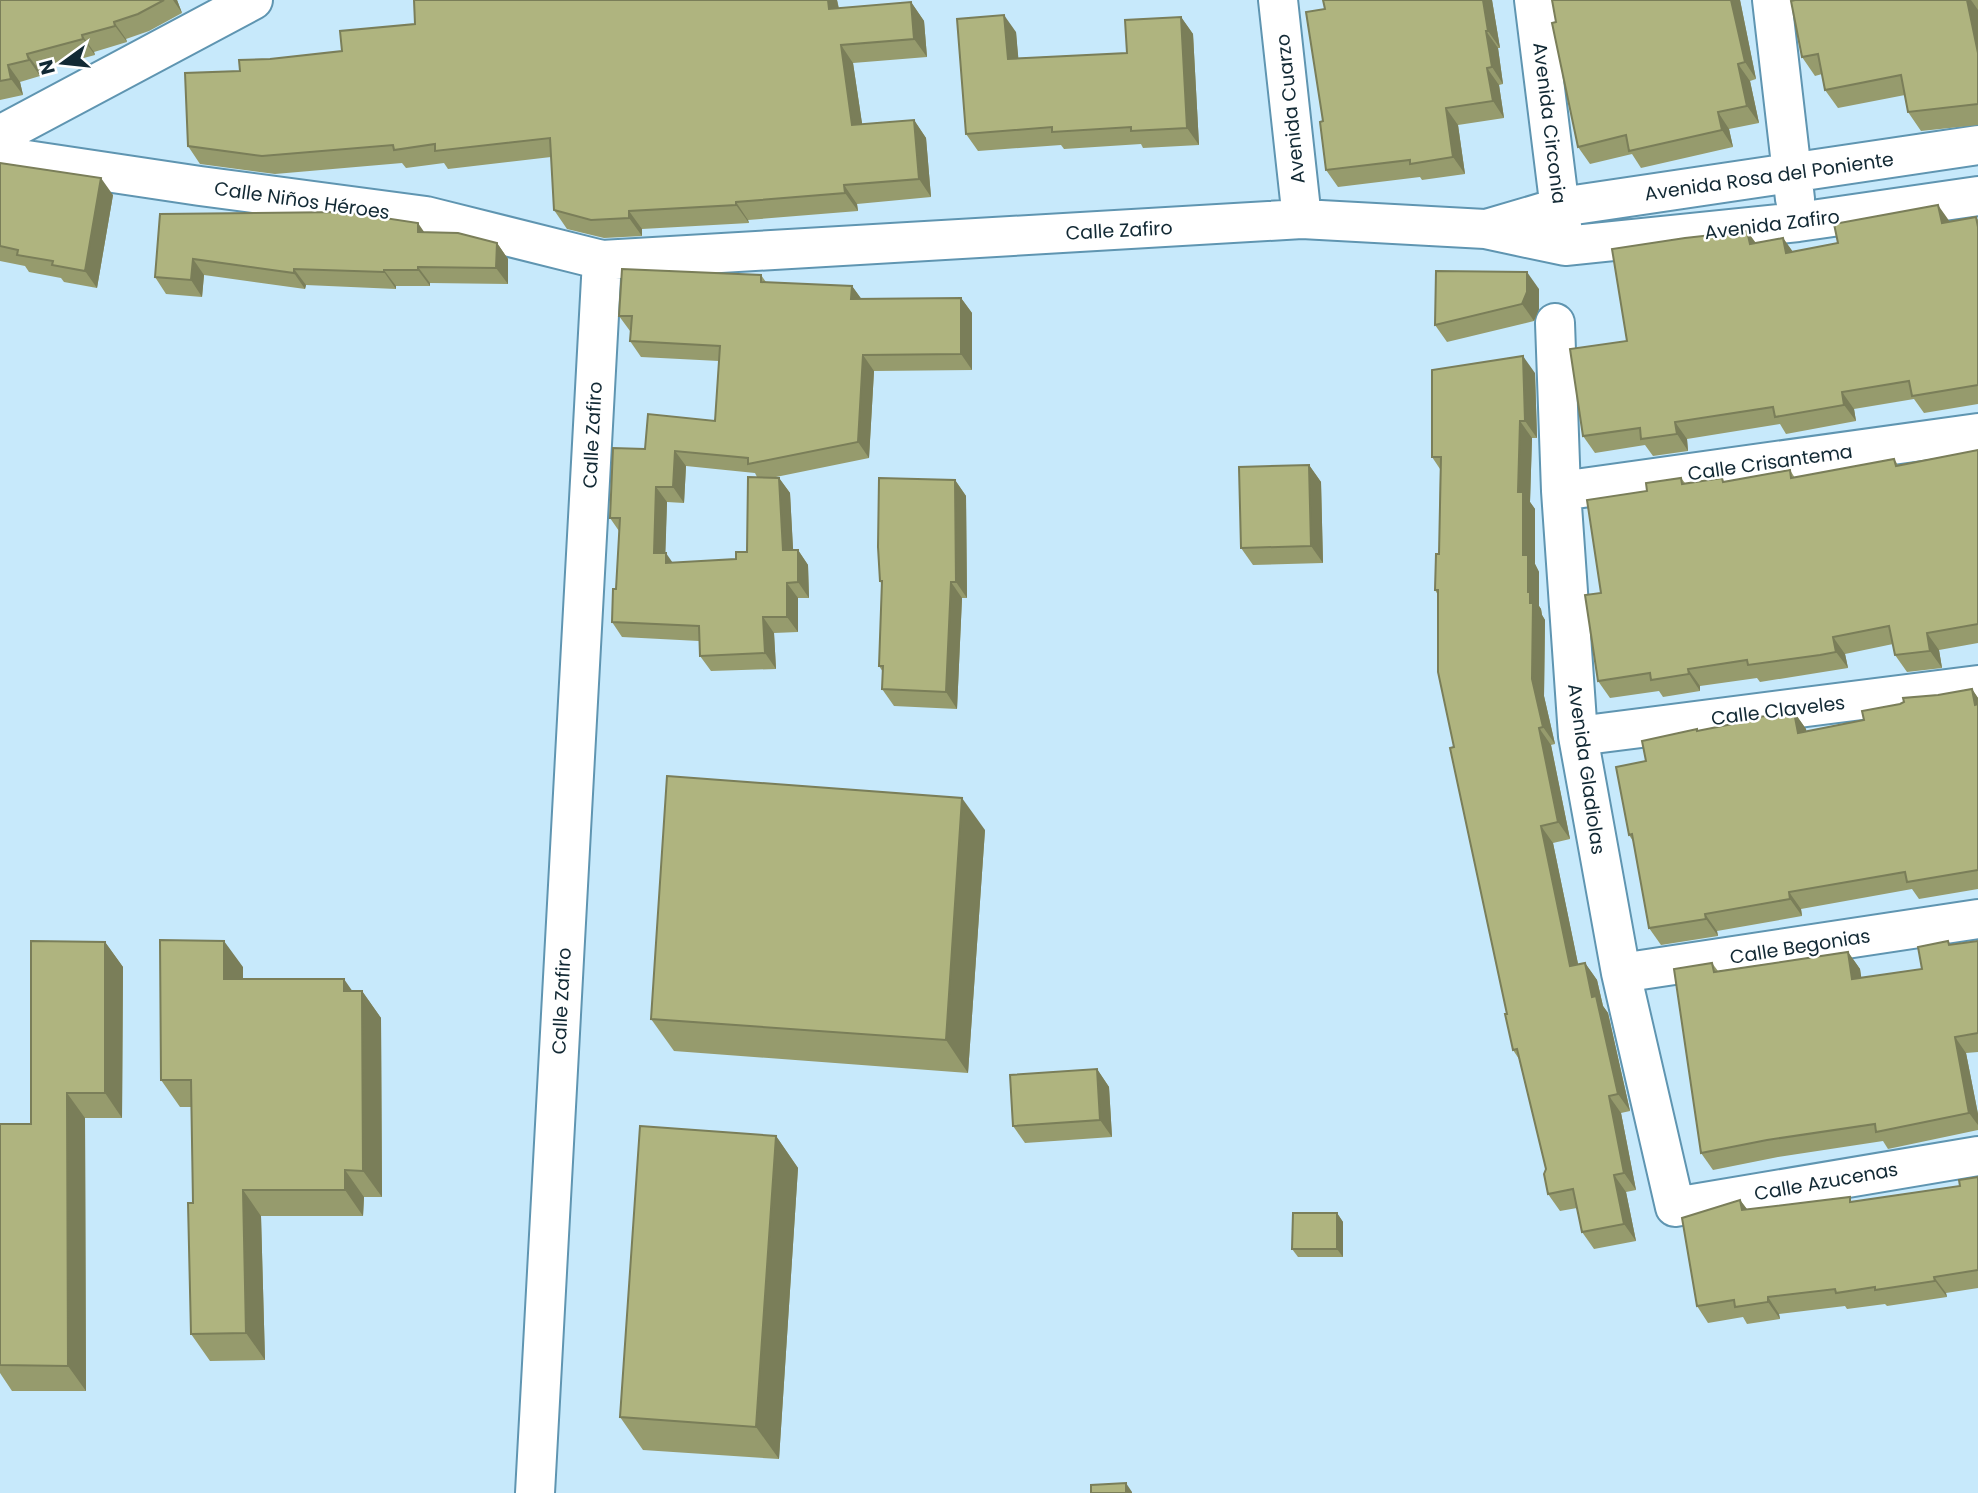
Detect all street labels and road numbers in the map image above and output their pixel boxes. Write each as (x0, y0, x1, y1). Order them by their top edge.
street label: Avenida Cuarzo (1269, 33, 1312, 185)
street label: Avenida Circonia (1526, 41, 1573, 205)
street label: Avenida Rosa del Poniente (1643, 146, 1895, 207)
street label: Calle Niños Héroes (212, 175, 391, 226)
street label: Avenida Zafiro (1703, 203, 1841, 246)
street label: Calle Zafiro (1065, 214, 1173, 247)
street label: Calle Zafiro (576, 381, 609, 489)
street label: Calle Crisantema (1686, 438, 1854, 487)
street label: Avenida Gladiolas (1561, 682, 1612, 856)
street label: Calle Claveles (1710, 689, 1847, 732)
street label: Calle Begonias (1728, 922, 1872, 971)
street label: Calle Zafiro (545, 947, 578, 1055)
street label: Calle Azucenas (1752, 1156, 1900, 1207)

